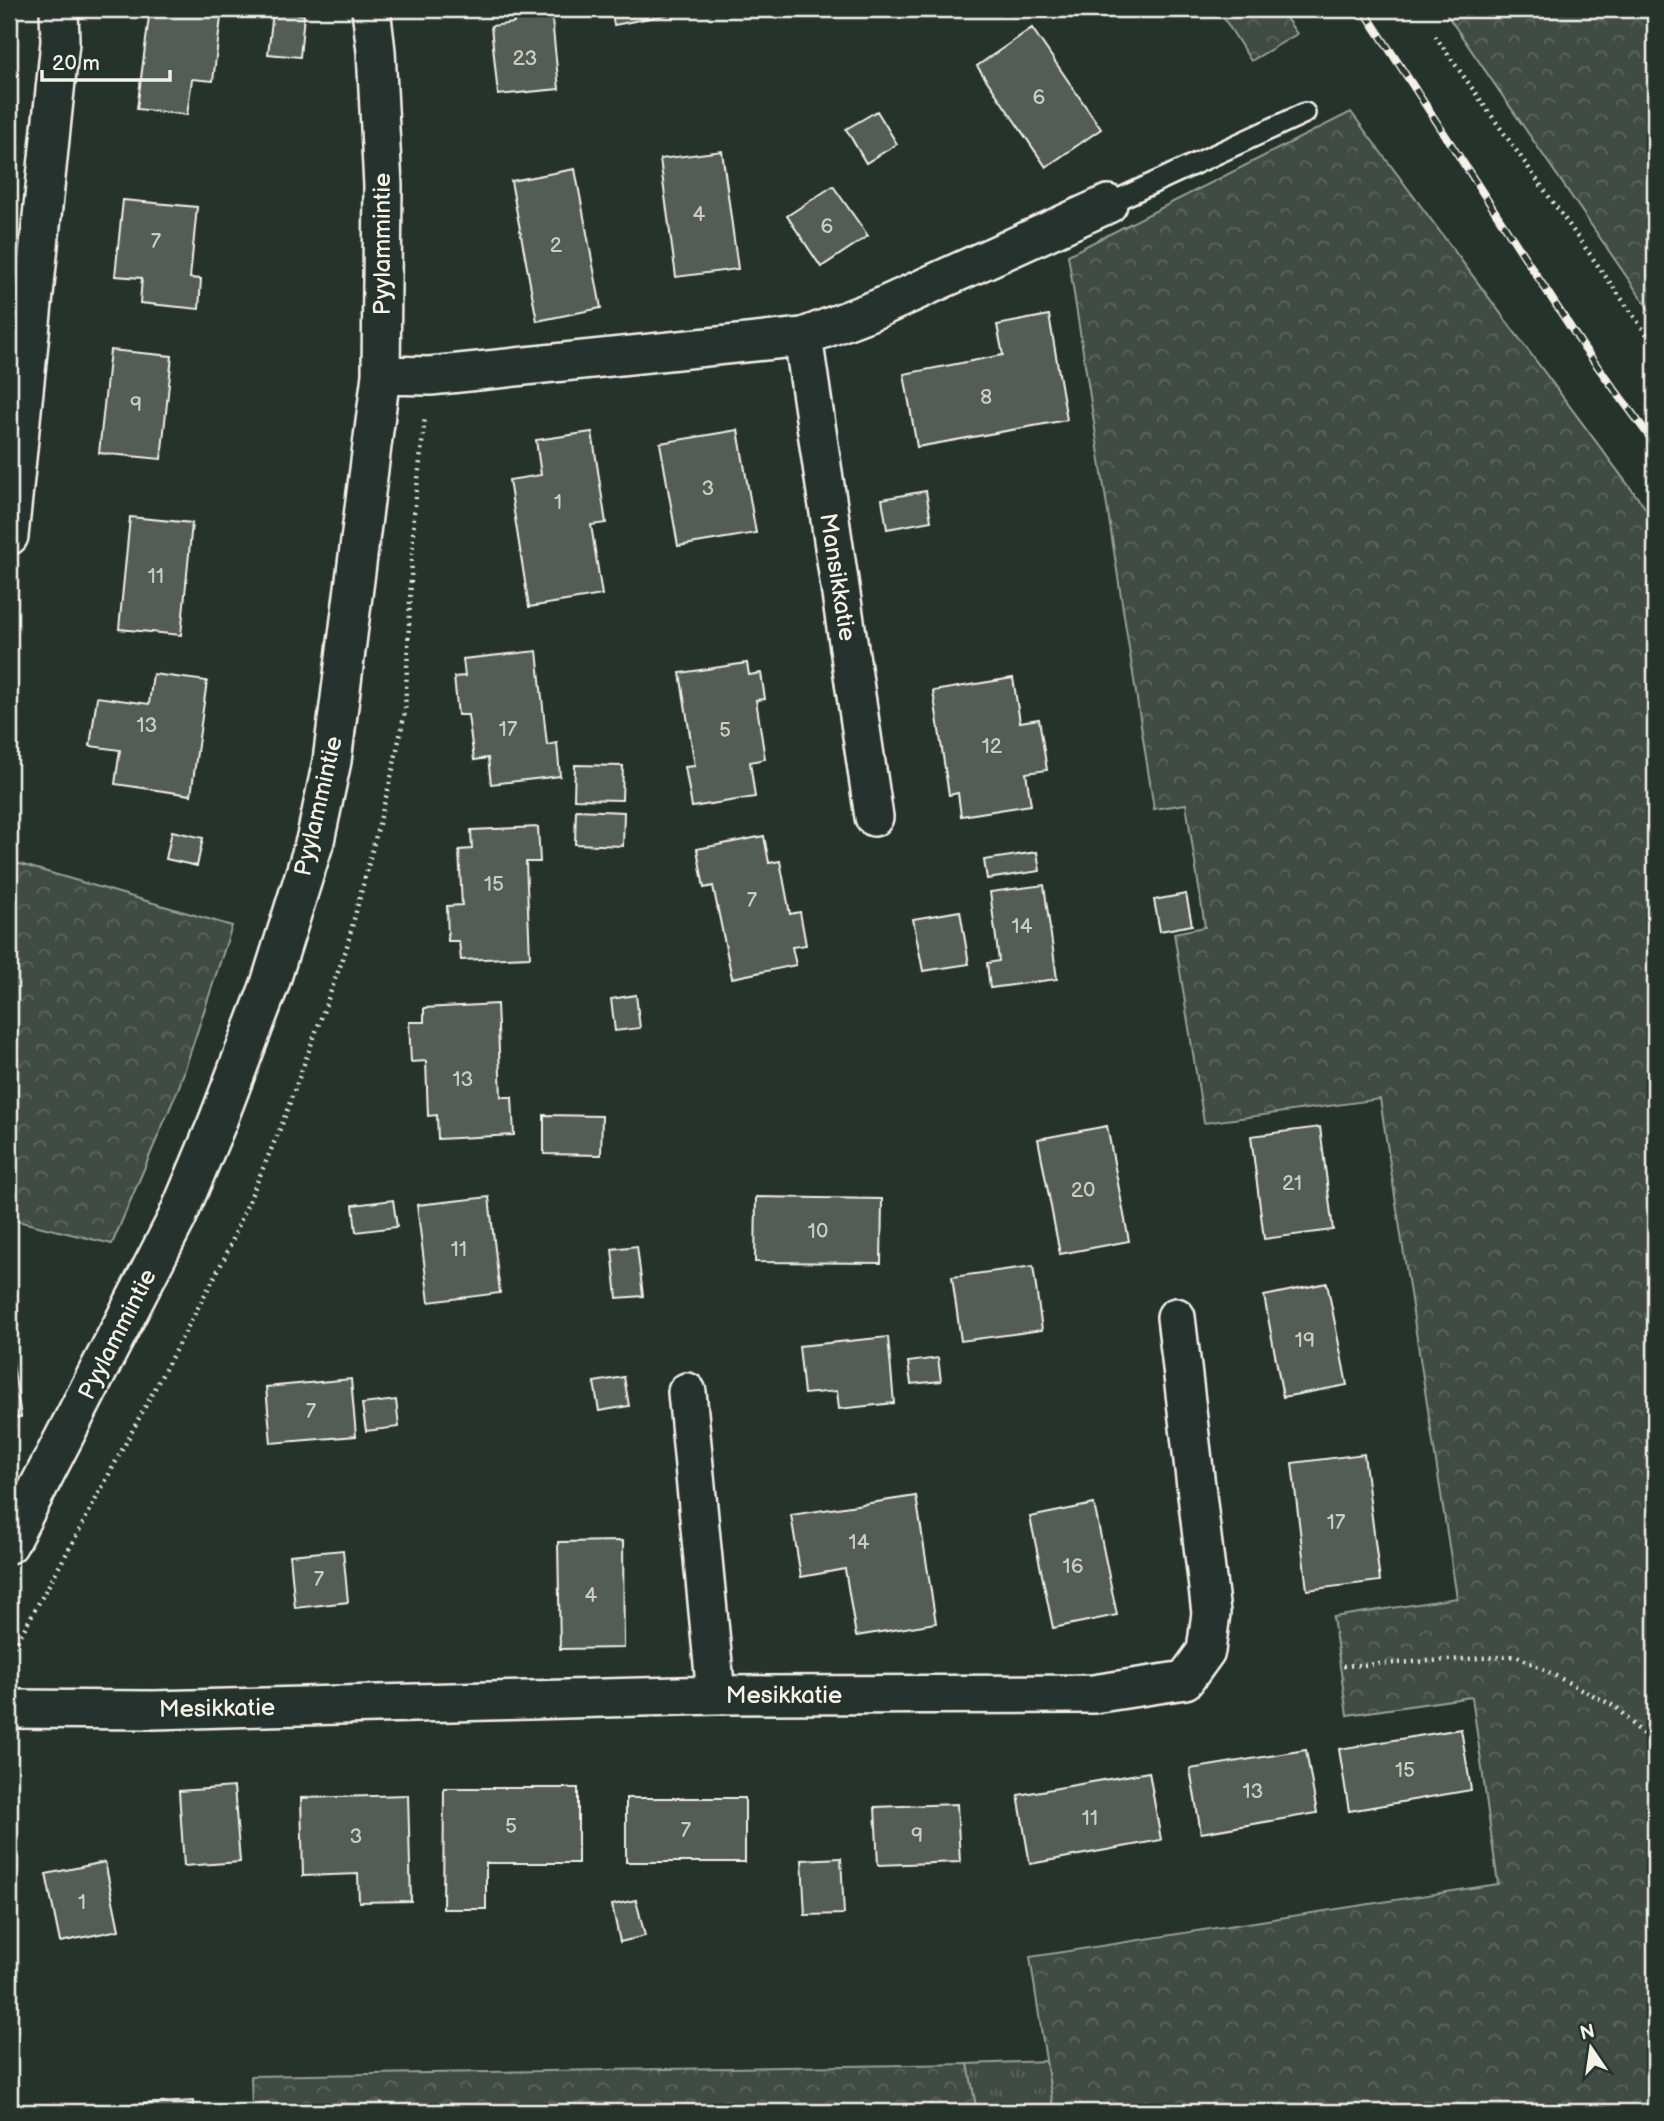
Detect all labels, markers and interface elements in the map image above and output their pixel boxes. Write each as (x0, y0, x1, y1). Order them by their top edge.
scale bar (42, 38, 170, 82)
house number: 23 (513, 46, 537, 71)
text: 20 m (52, 51, 100, 76)
house number: 6 (1033, 85, 1046, 110)
street label: Pyylammintie (368, 173, 397, 315)
house number: 4 (693, 202, 706, 227)
house number: 6 (821, 214, 834, 239)
house number: 7 (151, 229, 162, 254)
house number: 2 (550, 233, 563, 258)
house number: 8 (980, 385, 992, 410)
house number: 9 (130, 392, 142, 417)
house number: 3 (702, 476, 714, 501)
house number: 1 (554, 490, 562, 515)
street label: Mansikkatie (813, 511, 862, 643)
house number: 11 (148, 564, 164, 589)
house number: 13 (136, 713, 158, 738)
house number: 17 (499, 717, 518, 742)
house number: 5 (719, 718, 731, 743)
street label: Pyylammintie (288, 733, 349, 879)
house number: 12 (982, 734, 1003, 759)
house number: 15 (484, 872, 504, 897)
house number: 7 (747, 888, 758, 913)
house number: 14 (1012, 914, 1033, 939)
house number: 13 (452, 1067, 474, 1092)
house number: 21 (1282, 1171, 1302, 1196)
house number: 20 (1071, 1178, 1095, 1203)
house number: 10 (808, 1219, 828, 1244)
house number: 11 (451, 1237, 467, 1262)
street label: Pyylammintie (72, 1264, 163, 1404)
house number: 19 (1295, 1328, 1315, 1353)
house number: 7 (306, 1399, 317, 1424)
house number: 17 (1327, 1510, 1346, 1535)
house number: 14 (849, 1530, 870, 1555)
house number: 16 (1063, 1554, 1084, 1579)
house number: 7 (314, 1567, 325, 1592)
house number: 4 (585, 1583, 598, 1608)
street label: Mesikkatie (726, 1681, 842, 1710)
street label: Mesikkatie (159, 1693, 275, 1724)
house number: 15 (1395, 1758, 1415, 1783)
house number: 13 (1242, 1779, 1264, 1804)
house number: 11 (1082, 1806, 1098, 1831)
house number: 5 (505, 1814, 517, 1839)
house number: 7 (681, 1818, 692, 1843)
house number: 9 (911, 1823, 923, 1848)
house number: 3 (350, 1824, 362, 1849)
house number: 1 (78, 1890, 86, 1915)
north arrow (1556, 2012, 1626, 2082)
text: N (1578, 2020, 1597, 2046)

